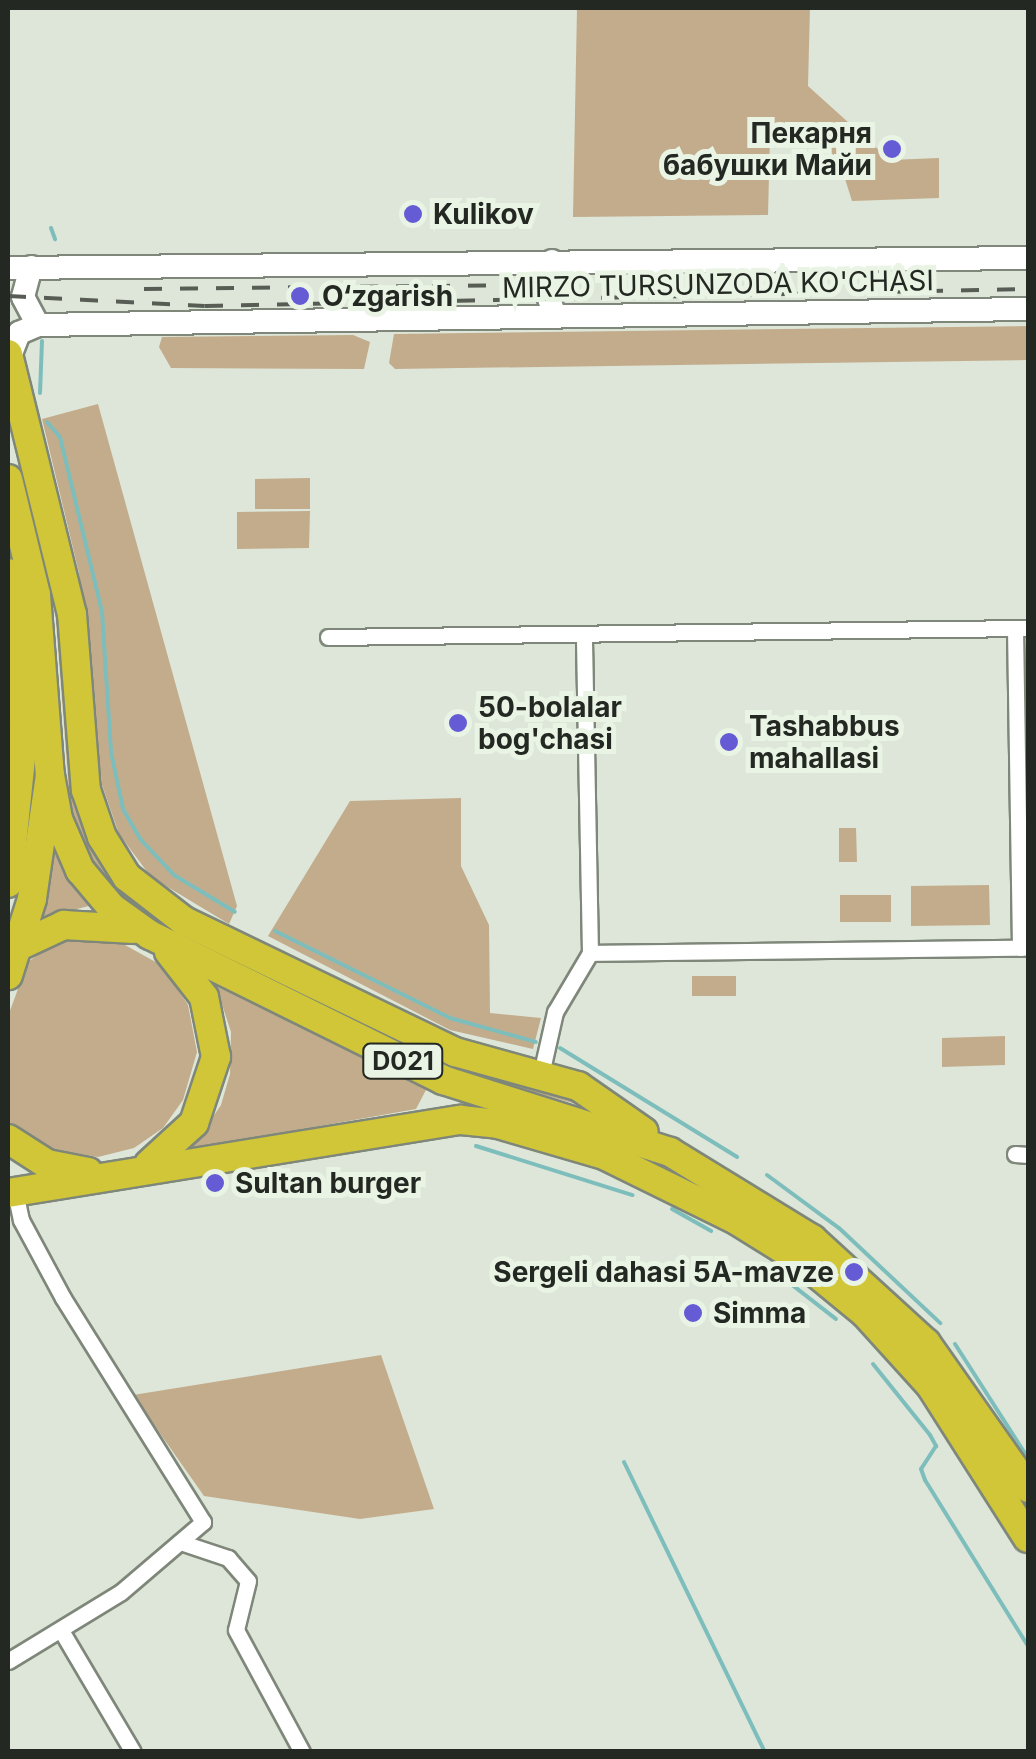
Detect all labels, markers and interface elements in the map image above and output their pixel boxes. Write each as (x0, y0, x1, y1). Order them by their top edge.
place label: Пекарня бабушки Майи (663, 116, 872, 182)
marker: Пекарня бабушки Майи (881, 138, 903, 160)
place label: Kulikov (433, 197, 534, 231)
marker: Kulikov (402, 203, 424, 225)
street label: MIRZO TURSUNZODA KO'CHASI (502, 263, 934, 305)
place label: O‘zgarish (322, 279, 453, 313)
marker: O‘zgarish (287, 283, 313, 309)
place label: 50-bolalar bog'chasi (478, 690, 622, 756)
place label: Tashabbus mahallasi (749, 709, 900, 775)
marker: 50-bolalar bog'chasi (447, 712, 469, 734)
marker: Tashabbus mahallasi (718, 731, 740, 753)
road number: D021 (360, 1041, 446, 1081)
place label: Sultan burger (235, 1166, 421, 1200)
marker: Sultan burger (204, 1172, 226, 1194)
place label: Sergeli dahasi 5A-mavze (493, 1255, 834, 1289)
marker: Sergeli dahasi 5A-mavze (843, 1261, 865, 1283)
place label: Simma (713, 1296, 806, 1330)
marker: Simma (682, 1302, 704, 1324)

